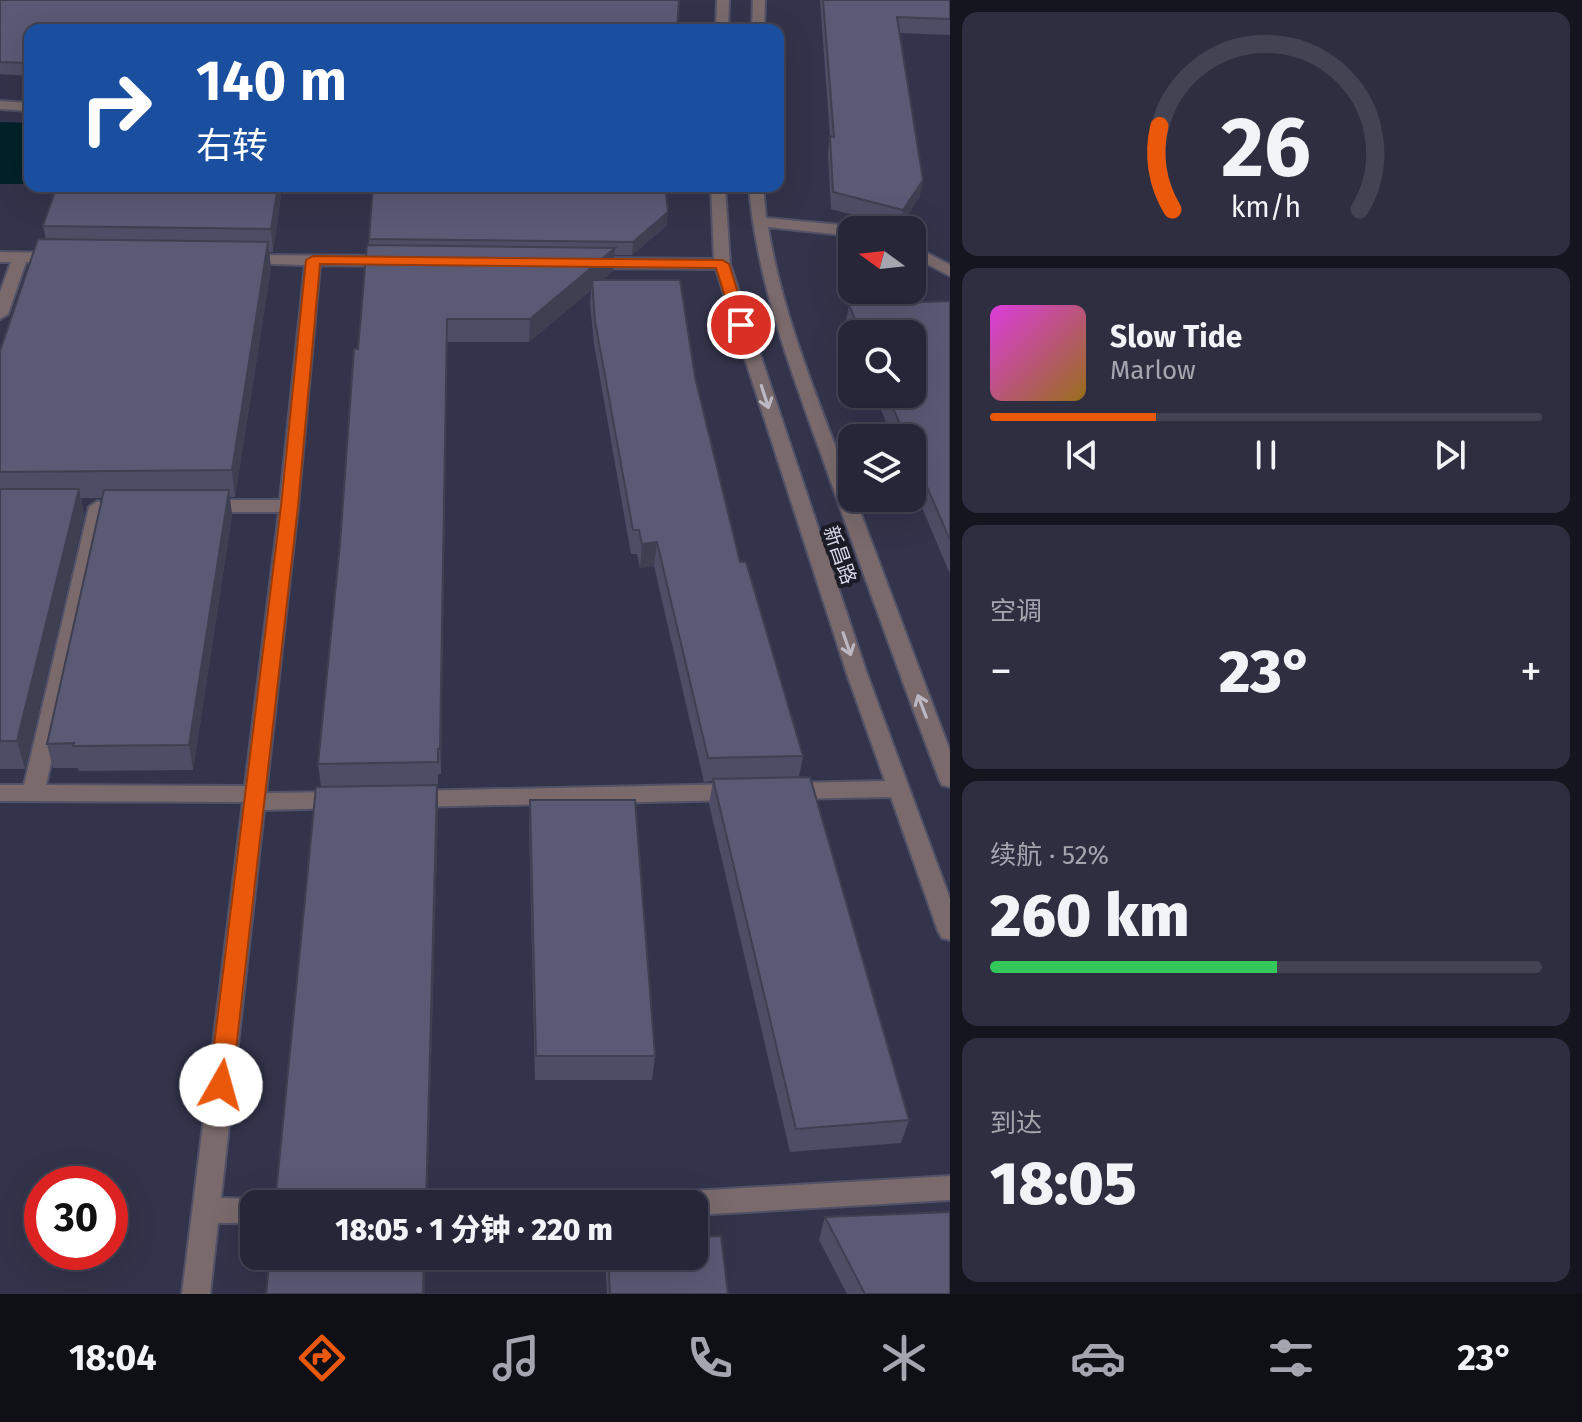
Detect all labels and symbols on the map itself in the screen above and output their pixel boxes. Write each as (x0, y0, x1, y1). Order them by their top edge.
north arrow (838, 216, 926, 304)
pin (707, 291, 775, 359)
one-way arrow (758, 384, 773, 409)
street label: 新昌路 (819, 523, 861, 587)
one-way arrow (841, 631, 855, 656)
one-way arrow (914, 694, 928, 719)
position arrow (179, 1043, 263, 1127)
speed limit sign: 30 (24, 1166, 128, 1270)

